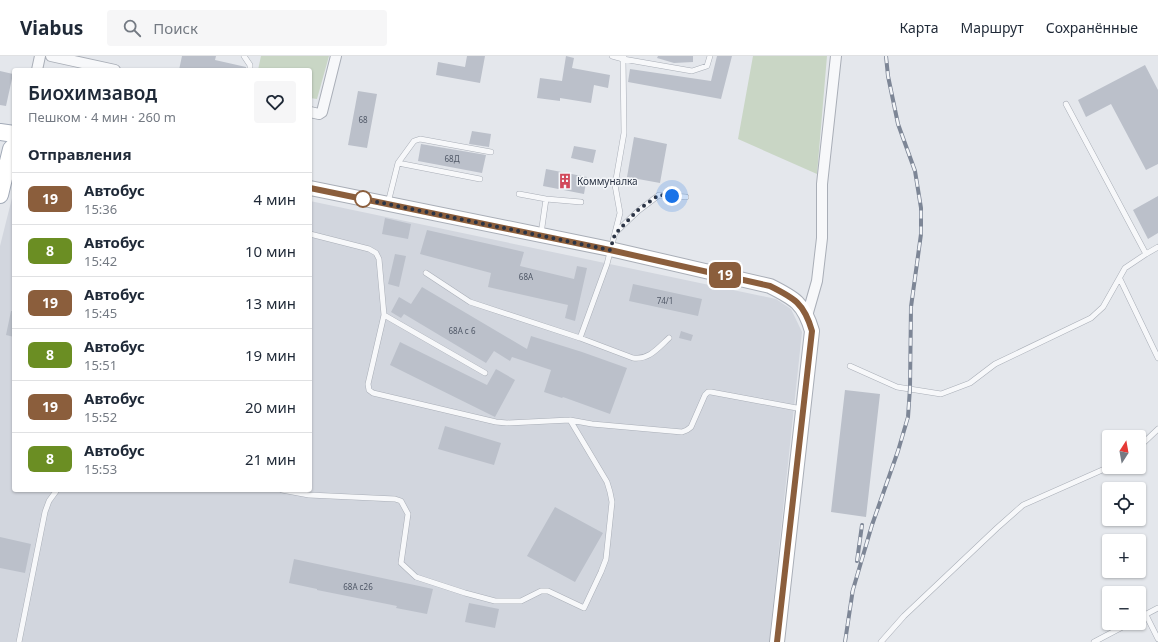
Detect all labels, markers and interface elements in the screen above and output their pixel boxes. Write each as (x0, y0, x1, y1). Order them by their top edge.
search box (107, 10, 387, 46)
text: Viabus (20, 15, 83, 41)
icon: search (121, 17, 143, 39)
text: Поиск (153, 18, 198, 38)
text: Карта (899, 18, 938, 37)
text: Маршрут (960, 18, 1024, 37)
text: Сохранённые (1046, 18, 1138, 37)
text: Биохимзавод (28, 80, 157, 106)
button: heart (254, 81, 296, 123)
text: Пешком · 4 мин · 260 m (28, 108, 176, 126)
house number: 68 (358, 114, 368, 125)
text: Отправления (28, 144, 132, 164)
house number: 68Д (445, 153, 460, 164)
building icon: Коммуналка (556, 172, 574, 190)
place label: Коммуналка (577, 174, 638, 188)
text: Автобус (84, 180, 145, 200)
your location (662, 186, 682, 206)
text: 19 (42, 189, 58, 208)
text: 4 мин (253, 189, 296, 209)
unlabelled marker (354, 190, 372, 208)
text: 15:36 (84, 200, 117, 218)
text: Автобус (84, 232, 145, 252)
text: 8 (46, 241, 54, 260)
text: 10 мин (245, 241, 296, 261)
text: 15:42 (84, 252, 117, 270)
line badge: 19 (707, 262, 743, 288)
text: 19 (717, 265, 733, 284)
house number: 68А (519, 271, 534, 282)
text: Автобус (84, 284, 145, 304)
text: 19 (42, 293, 58, 312)
text: 13 мин (245, 293, 296, 313)
house number: 74/1 (657, 295, 673, 306)
text: 15:45 (84, 304, 117, 322)
house number: 68А с 6 (449, 325, 476, 336)
text: Автобус (84, 336, 145, 356)
text: 8 (46, 345, 54, 364)
text: 19 мин (245, 345, 296, 365)
text: 15:51 (84, 356, 117, 374)
text: Автобус (84, 388, 145, 408)
text: 19 (42, 397, 58, 416)
text: 20 мин (245, 397, 296, 417)
text: 15:52 (84, 408, 117, 426)
north arrow (1102, 430, 1146, 474)
map controls (1102, 430, 1146, 630)
text: Автобус (84, 440, 145, 460)
text: 8 (46, 449, 54, 468)
text: 21 мин (245, 449, 296, 469)
text: 15:53 (84, 460, 117, 478)
button: locate (1102, 482, 1146, 526)
button: + (1102, 534, 1146, 578)
house number: 68А с26 (343, 581, 373, 592)
button: − (1102, 586, 1146, 630)

